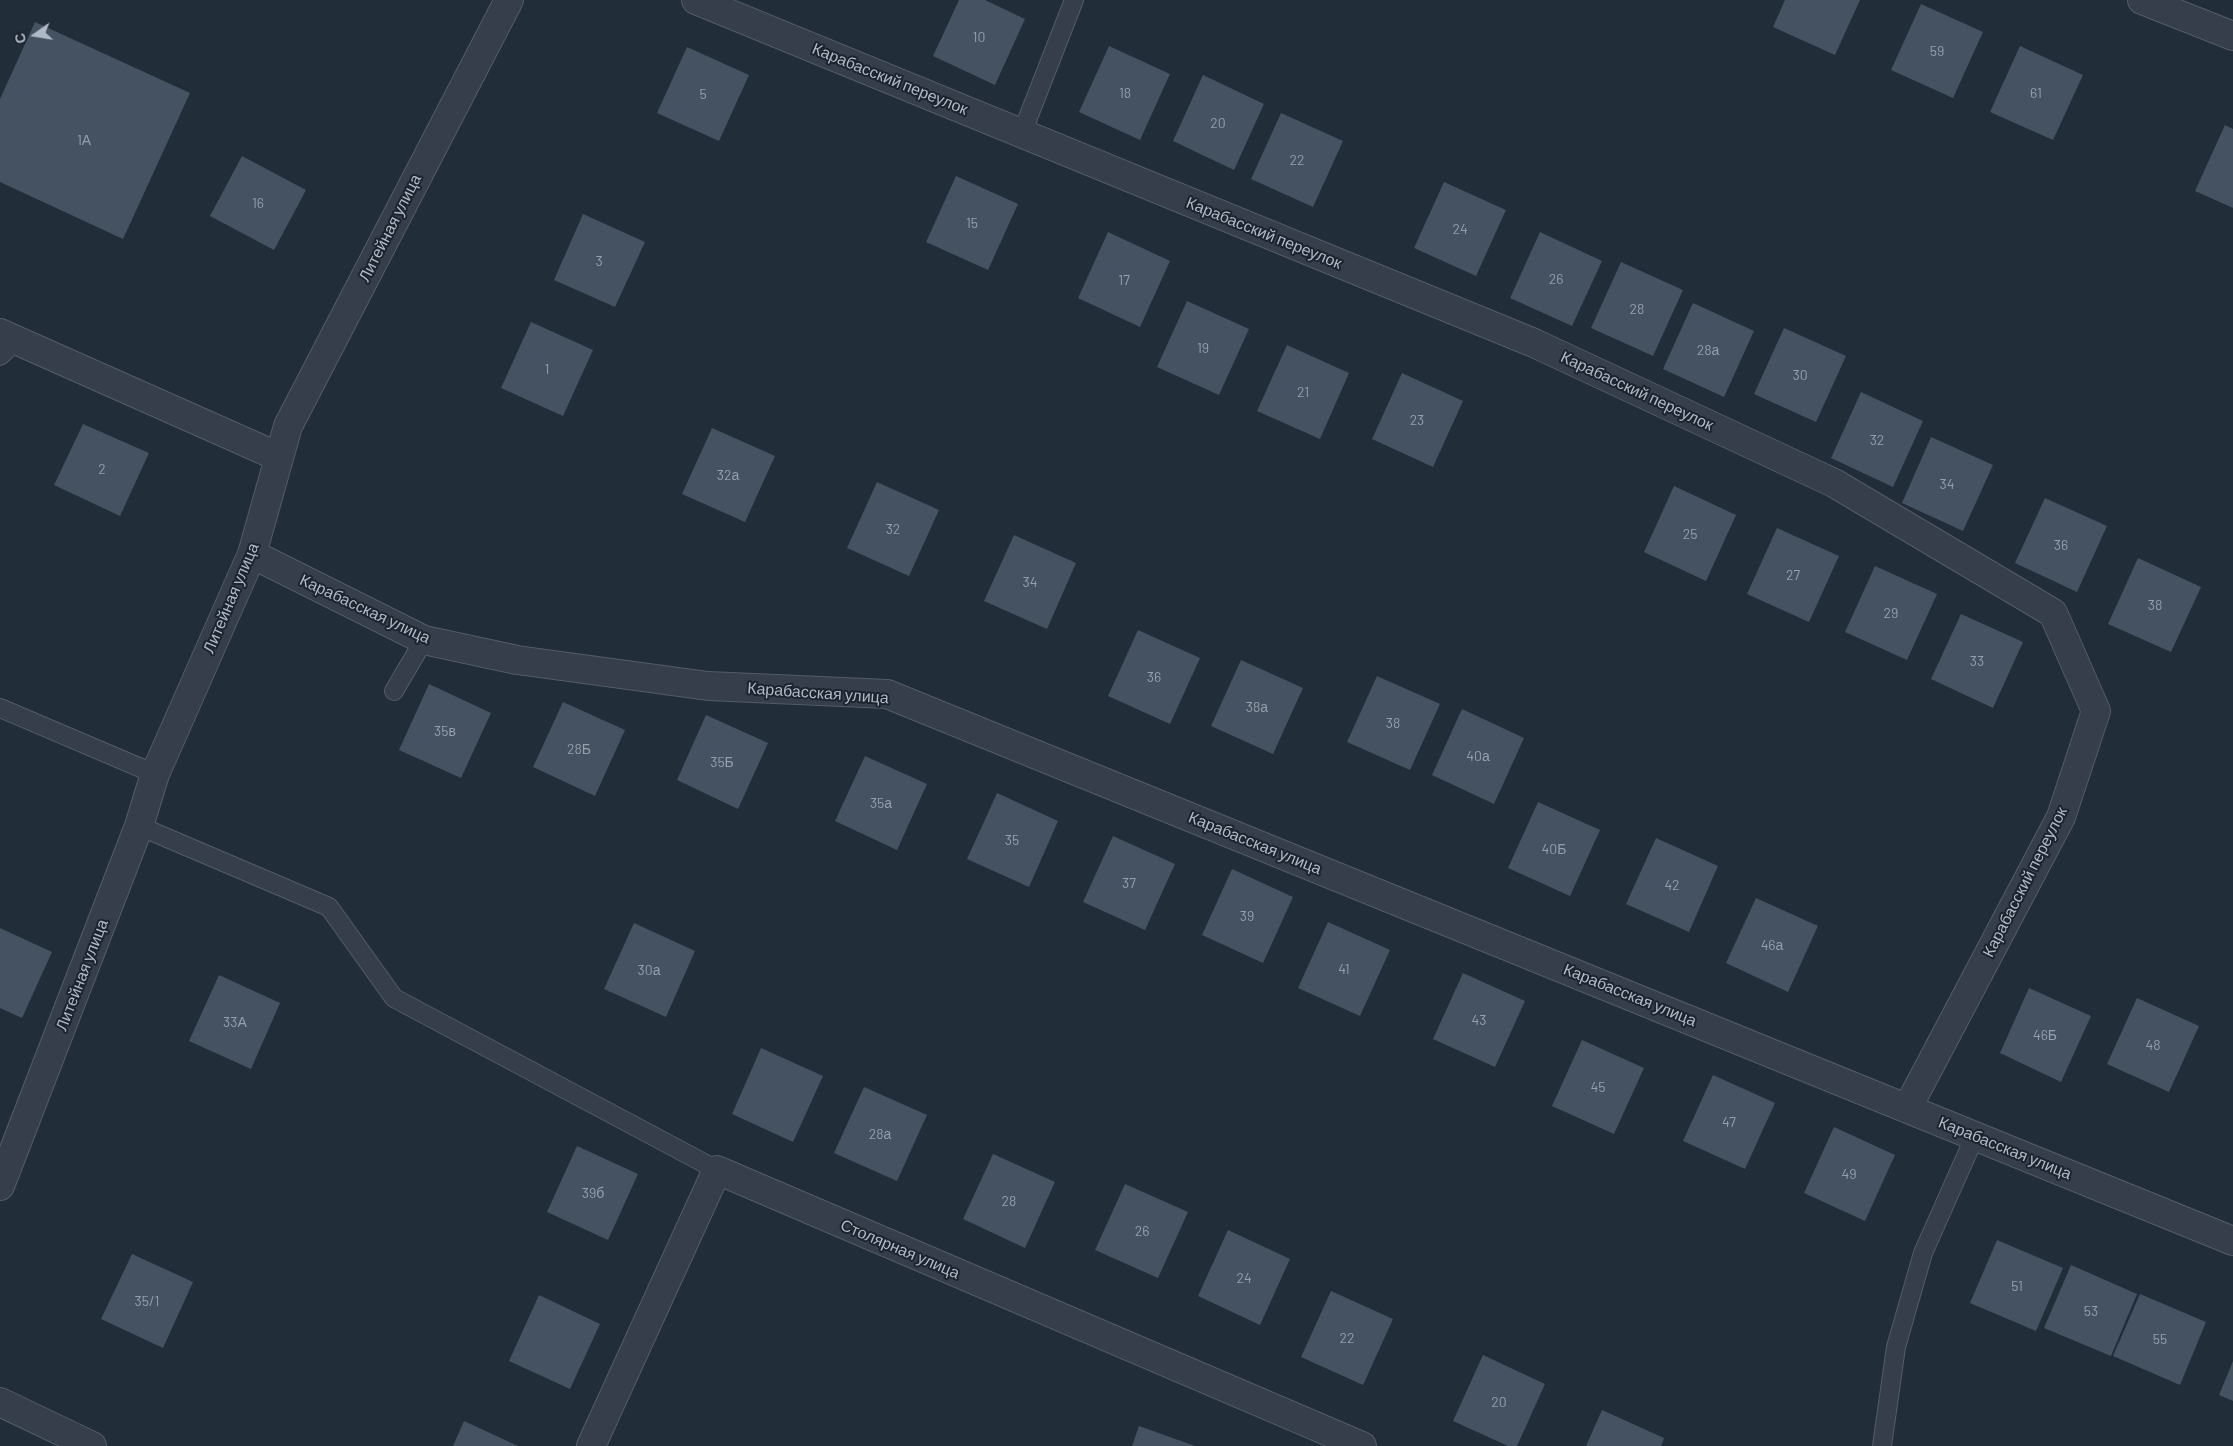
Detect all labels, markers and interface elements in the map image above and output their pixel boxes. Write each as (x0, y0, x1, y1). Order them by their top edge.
north arrow (10, 10, 60, 60)
house number: 10 (973, 29, 985, 45)
text: С (10, 32, 29, 45)
street label: Карабасский переулок (809, 39, 971, 119)
house number: 59 (1930, 43, 1944, 59)
house number: 18 (1119, 85, 1131, 101)
house number: 61 (2030, 85, 2042, 101)
house number: 5 (699, 86, 707, 102)
house number: 20 (1210, 115, 1226, 131)
house number: 1А (77, 132, 91, 148)
house number: 22 (1289, 152, 1305, 168)
street label: Литейная улица (355, 171, 425, 285)
street label: Карабасский переулок (1183, 193, 1345, 273)
house number: 16 (252, 195, 264, 211)
house number: 15 (966, 215, 978, 231)
house number: 24 (1452, 221, 1468, 237)
house number: 3 (595, 253, 603, 269)
house number: 26 (1549, 271, 1563, 287)
house number: 17 (1118, 272, 1130, 288)
house number: 28 (1630, 301, 1644, 317)
house number: 19 (1197, 340, 1209, 356)
house number: 28а (1697, 342, 1719, 358)
street label: Карабасский переулок (1558, 347, 1716, 435)
house number: 1 (545, 361, 549, 377)
house number: 30 (1792, 367, 1808, 383)
house number: 21 (1297, 384, 1309, 400)
house number: 23 (1410, 412, 1424, 428)
house number: 32 (1870, 432, 1884, 448)
house number: 2 (98, 461, 106, 477)
house number: 32а (717, 467, 739, 483)
house number: 34 (1940, 476, 1954, 492)
house number: 32 (886, 521, 900, 537)
house number: 25 (1683, 526, 1697, 542)
house number: 36 (2054, 537, 2068, 553)
street label: Литейная улица (199, 540, 263, 656)
house number: 27 (1786, 567, 1800, 583)
street label: Карабасская улица (297, 570, 433, 648)
house number: 34 (1023, 574, 1037, 590)
house number: 38 (2148, 597, 2162, 613)
house number: 29 (1884, 605, 1898, 621)
house number: 33 (1970, 653, 1984, 669)
house number: 36 (1147, 669, 1161, 685)
street label: Карабасская улица (747, 678, 889, 708)
house number: 38а (1246, 699, 1268, 715)
house number: 38 (1386, 715, 1400, 731)
house number: 35в (434, 723, 456, 739)
house number: 28Б (567, 741, 591, 757)
house number: 40а (1466, 748, 1490, 764)
house number: 35Б (710, 754, 734, 770)
house number: 35а (870, 795, 892, 811)
street label: Карабасский переулок (1979, 804, 2071, 960)
street label: Карабасская улица (1186, 808, 1324, 878)
house number: 35 (1005, 832, 1019, 848)
house number: 40Б (1542, 841, 1566, 857)
house number: 37 (1122, 875, 1136, 891)
house number: 42 (1664, 877, 1680, 893)
house number: 39 (1240, 908, 1254, 924)
street label: Литейная улица (52, 916, 112, 1034)
house number: 46а (1761, 937, 1783, 953)
street label: Карабасская улица (1561, 960, 1699, 1030)
house number: 41 (1338, 961, 1350, 977)
house number: 30а (638, 962, 660, 978)
house number: 43 (1472, 1012, 1486, 1028)
house number: 33А (223, 1014, 247, 1030)
house number: 46Б (2033, 1027, 2057, 1043)
house number: 48 (2145, 1037, 2161, 1053)
house number: 45 (1591, 1079, 1605, 1095)
street label: Карабасская улица (1936, 1113, 2074, 1183)
house number: 47 (1722, 1114, 1736, 1130)
house number: 28а (869, 1126, 891, 1142)
house number: 49 (1841, 1166, 1857, 1182)
house number: 39б (582, 1185, 604, 1201)
house number: 28 (1002, 1193, 1016, 1209)
street label: Столярная улица (837, 1215, 963, 1283)
house number: 26 (1135, 1223, 1149, 1239)
house number: 24 (1236, 1270, 1252, 1286)
house number: 51 (2011, 1278, 2023, 1294)
house number: 35/1 (135, 1293, 159, 1309)
house number: 53 (2084, 1303, 2098, 1319)
house number: 22 (1339, 1330, 1355, 1346)
house number: 55 (2153, 1331, 2167, 1347)
house number: 20 (1491, 1394, 1507, 1410)

